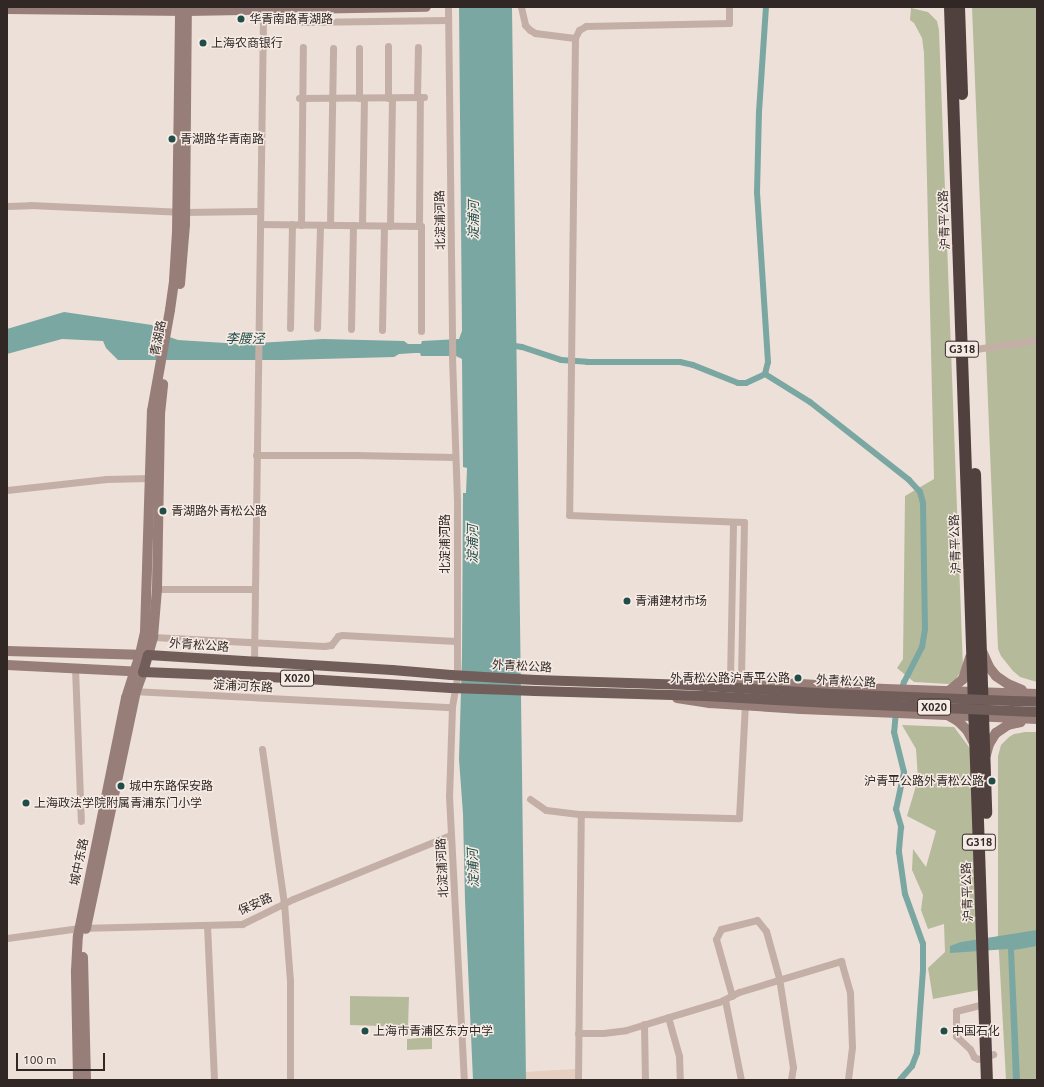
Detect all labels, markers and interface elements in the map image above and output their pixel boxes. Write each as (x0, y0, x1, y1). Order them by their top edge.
place label: 华青南路青湖路 (249, 12, 333, 26)
marker: 华青南路青湖路 (236, 14, 246, 24)
place label: 上海农商银行 (211, 36, 283, 50)
marker: 上海农商银行 (198, 38, 208, 48)
place label: 青湖路华青南路 (180, 132, 264, 146)
marker: 青湖路华青南路 (167, 134, 177, 144)
street label: 北淀浦河路 (432, 190, 448, 250)
street label: 沪青平公路 (936, 190, 952, 250)
water label: 淀浦河 (465, 201, 481, 239)
street label: 青湖路 (147, 319, 169, 357)
water label: 李腰泾 (226, 330, 264, 346)
road number: G318 (944, 340, 980, 358)
place label: 青湖路外青松公路 (171, 504, 267, 518)
marker: 青湖路外青松公路 (158, 506, 168, 516)
street label: 北淀浦河路 (438, 514, 452, 574)
street label: 沪青平公路 (947, 514, 963, 574)
water label: 淀浦河 (464, 525, 480, 563)
place label: 青浦建材市场 (635, 594, 707, 608)
marker: 青浦建材市场 (622, 596, 632, 606)
street label: 外青松公路 (169, 636, 229, 654)
street label: 外青松公路 (492, 657, 552, 675)
road number: X020 (280, 669, 314, 687)
place label: 外青松公路沪青平公路 (670, 671, 790, 685)
street label: 外青松公路 (816, 672, 876, 690)
marker: 外青松公路沪青平公路 (793, 673, 803, 683)
street label: 淀浦河东路 (213, 677, 273, 695)
road number: X020 (917, 698, 951, 716)
place label: 沪青平公路外青松公路 (864, 774, 984, 788)
marker: 沪青平公路外青松公路 (987, 776, 997, 786)
place label: 城中东路保安路 (129, 779, 213, 793)
marker: 城中东路保安路 (116, 781, 126, 791)
place label: 上海政法学院附属青浦东门小学 (34, 796, 202, 810)
marker: 上海政法学院附属青浦东门小学 (21, 798, 31, 808)
road number: G318 (961, 833, 997, 851)
street label: 城中东路 (67, 837, 91, 887)
street label: 北淀浦河路 (433, 838, 451, 898)
water label: 淀浦河 (465, 848, 481, 888)
street label: 沪青平公路 (959, 862, 975, 922)
street label: 保安路 (236, 890, 274, 918)
place label: 上海市青浦区东方中学 (373, 1024, 493, 1038)
place label: 中国石化 (952, 1024, 1000, 1038)
marker: 上海市青浦区东方中学 (360, 1026, 370, 1036)
marker: 中国石化 (939, 1026, 949, 1036)
scale bar (18, 1045, 107, 1071)
text: 100 m (23, 1053, 56, 1066)

